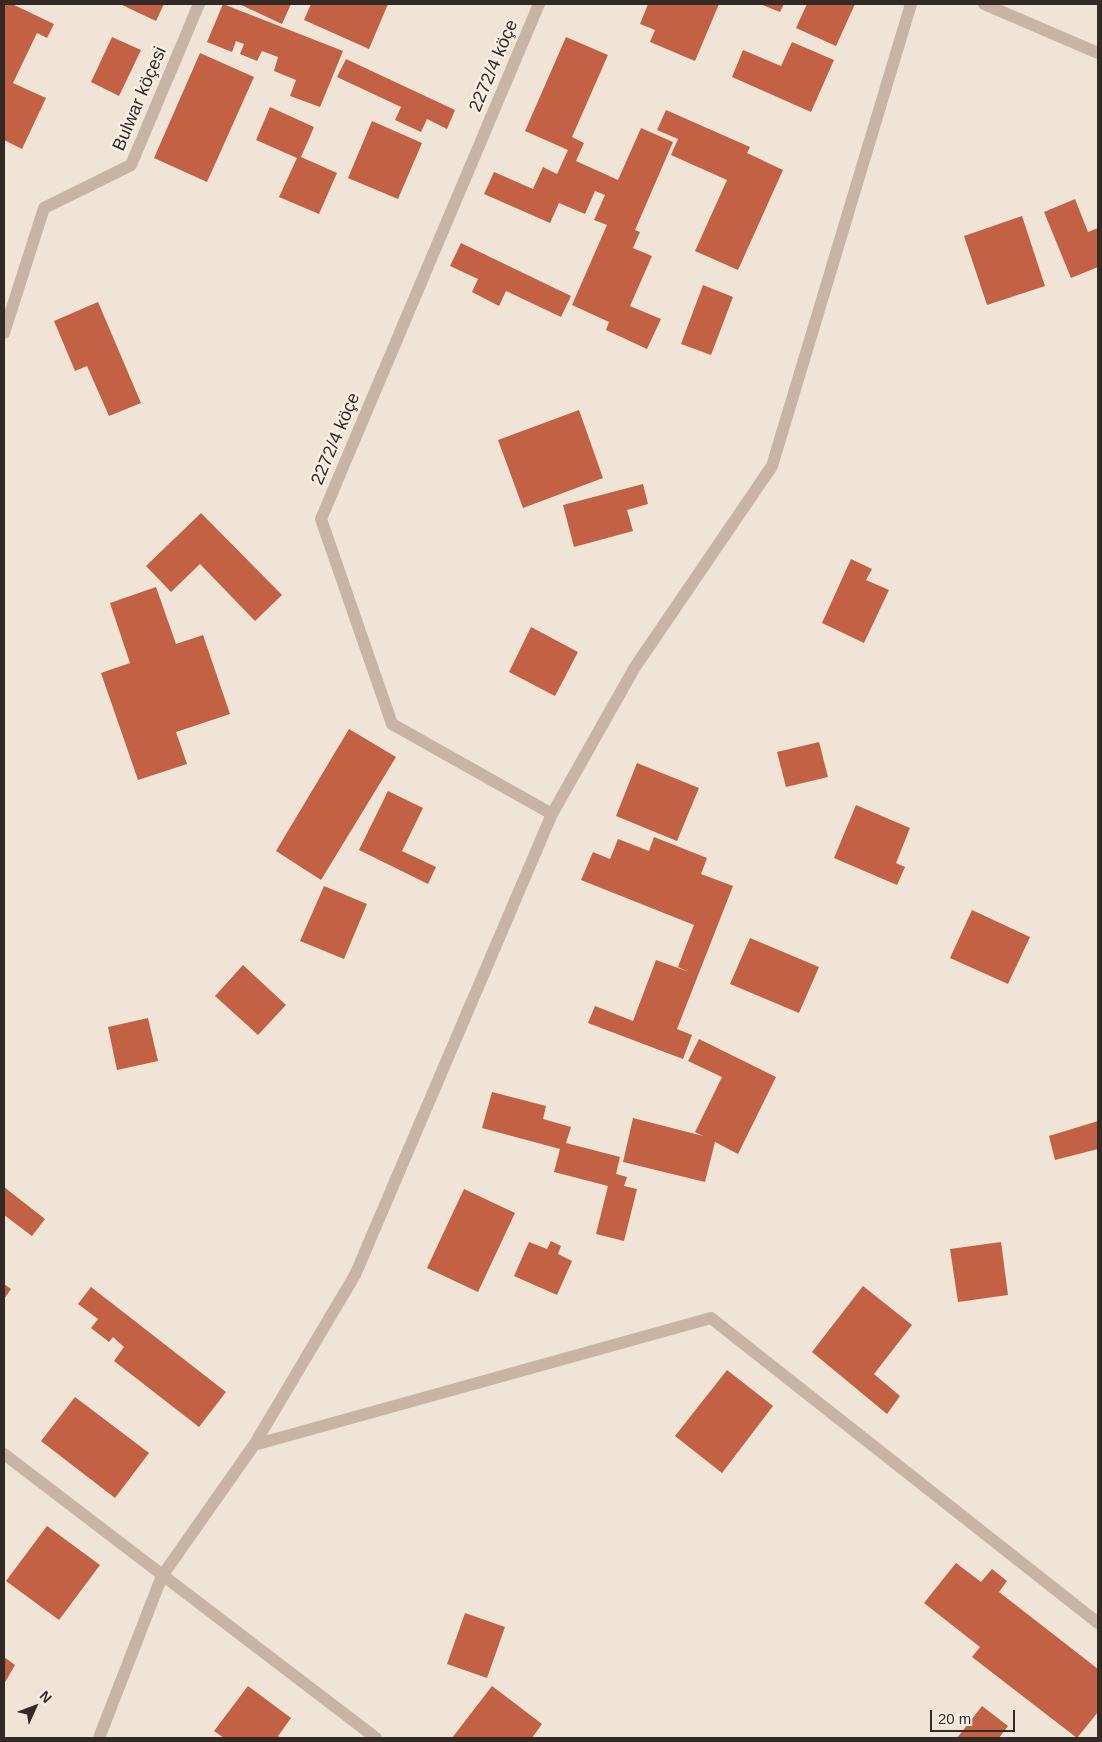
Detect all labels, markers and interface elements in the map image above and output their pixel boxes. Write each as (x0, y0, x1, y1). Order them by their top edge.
street label: 2272/4 köçe (465, 17, 523, 115)
street label: Bulwar köçesi (108, 44, 172, 154)
street label: 2272/4 köçe (307, 390, 365, 488)
north arrow (10, 1682, 60, 1732)
text: N (37, 1688, 55, 1706)
scale bar (932, 1700, 1017, 1732)
text: 20 m (938, 1710, 971, 1727)

